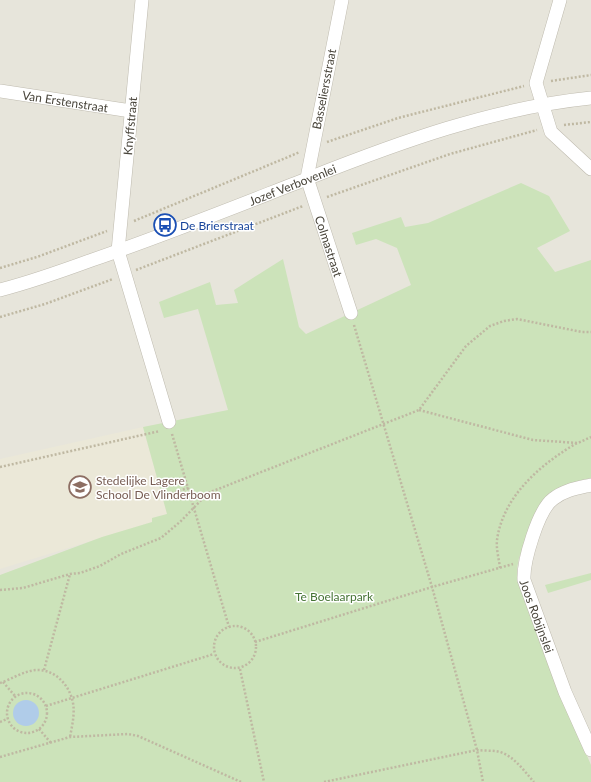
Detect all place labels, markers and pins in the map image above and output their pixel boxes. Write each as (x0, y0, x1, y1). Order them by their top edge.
bus stop icon: De Brierstraat (152, 212, 178, 238)
place label: De Brierstraat (180, 218, 255, 233)
place label: Stedelijke Lagere School De Vlinderboom (96, 473, 221, 502)
school or university icon: Stedelijke Lagere School De Vlinderboom (67, 474, 93, 500)

